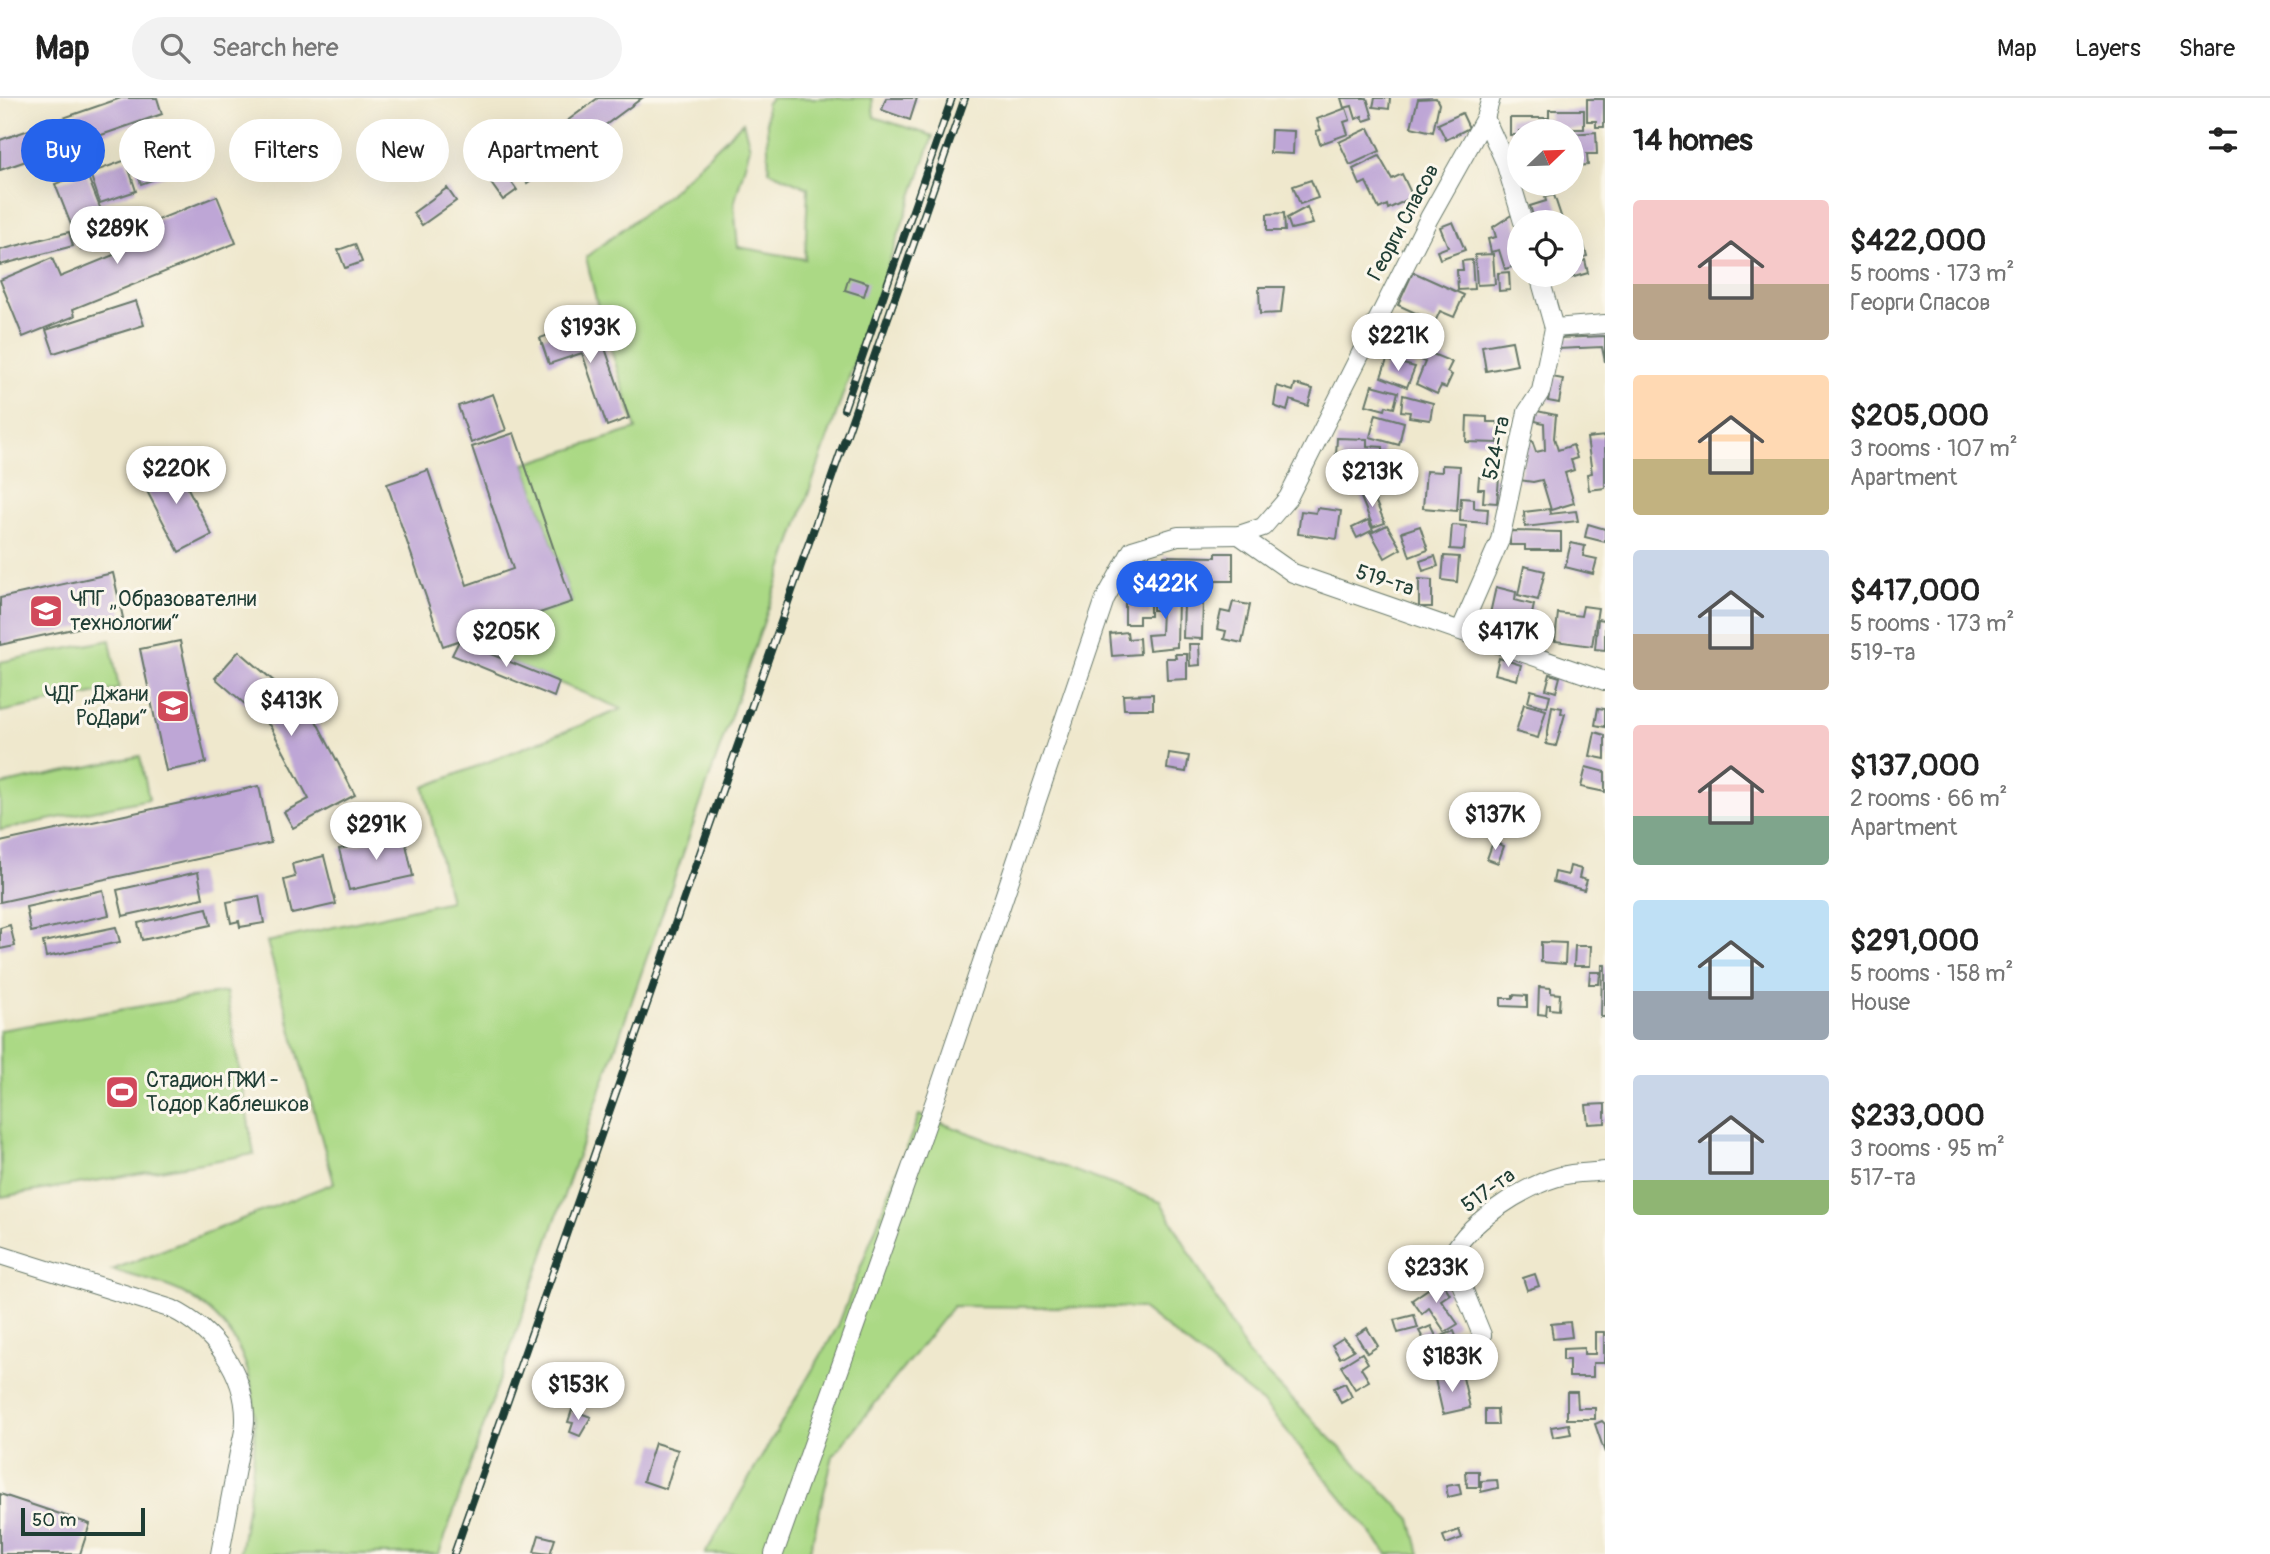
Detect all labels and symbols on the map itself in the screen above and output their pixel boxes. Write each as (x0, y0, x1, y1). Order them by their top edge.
north arrow (1507, 119, 1584, 196)
street label: Георги Спасов (1361, 159, 1445, 285)
pin: $289K (68, 206, 166, 266)
pin: $193K (541, 306, 639, 365)
pin: $221K (1349, 314, 1447, 373)
street label: 524-та (1477, 414, 1516, 482)
pin: $220K (127, 446, 225, 506)
pin: $213K (1323, 450, 1421, 509)
street label: 519-та (1352, 558, 1417, 603)
pin: $422K (1116, 561, 1214, 621)
place label: ЧПГ „Образователни технологии“ (70, 586, 256, 637)
school or university icon: ЧПГ „Образователни технологии“ (27, 592, 65, 630)
pin: $205K (457, 610, 555, 669)
pin: $417K (1459, 610, 1557, 669)
pin: $413K (242, 678, 340, 738)
place label: ЧДГ „Джани РоДари“ (44, 681, 148, 732)
school or university icon: ЧДГ „Джани РоДари“ (154, 687, 192, 725)
pin: $137K (1446, 792, 1544, 852)
pin: $291K (327, 802, 425, 862)
place label: Стадион ПЖИ - Тодор Каблешков (146, 1067, 309, 1118)
sports icon: Стадион ПЖИ - Тодор Каблешков (103, 1073, 141, 1111)
street label: 517-та (1456, 1162, 1520, 1219)
pin: $233K (1387, 1246, 1485, 1305)
pin: $183K (1403, 1334, 1501, 1394)
pin: $153K (529, 1362, 627, 1422)
scale bar (21, 1505, 145, 1537)

